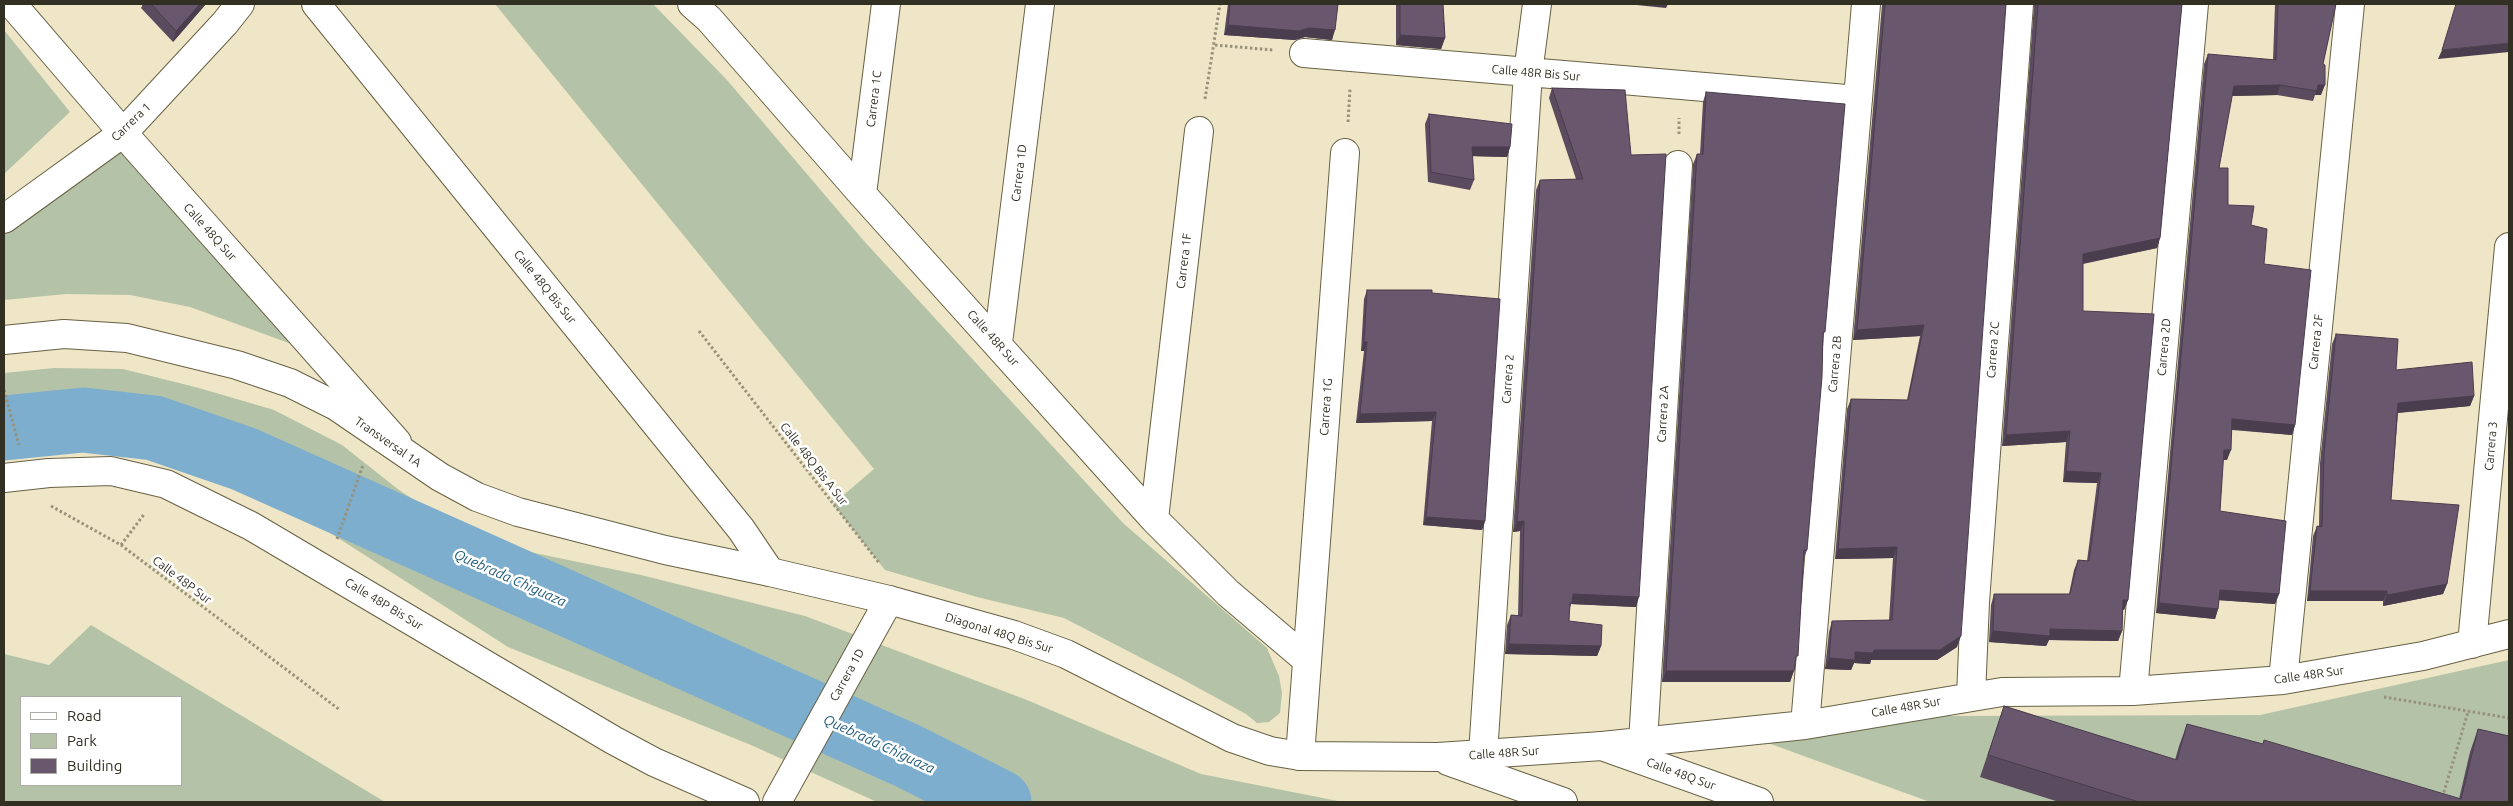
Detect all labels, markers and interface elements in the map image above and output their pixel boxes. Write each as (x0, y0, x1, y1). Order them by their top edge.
street label: Calle 48R Bis Sur (1491, 62, 1581, 84)
street label: Carrera 1C (863, 70, 885, 128)
street label: Carrera 1 (108, 100, 154, 144)
street label: Carrera 1D (1008, 143, 1030, 203)
street label: Calle 48Q Sur (180, 200, 240, 264)
street label: Carrera 1F (1173, 232, 1195, 290)
street label: Calle 48Q Bis Sur (511, 247, 579, 327)
street label: Calle 48R Sur (964, 307, 1022, 369)
street label: Carrera 2F (2306, 314, 2326, 370)
street label: Carrera 2D (2154, 318, 2174, 376)
street label: Carrera 2C (1984, 321, 2002, 379)
street label: Carrera 2B (1825, 335, 1845, 393)
street label: Carrera 2 (1499, 354, 1517, 404)
street label: Carrera 1G (1317, 378, 1335, 436)
street label: Carrera 2A (1654, 385, 1672, 443)
street label: Transversal 1A (352, 414, 424, 470)
street label: Calle 48Q Bis A Sur (777, 420, 851, 508)
street label: Carrera 3 (2482, 421, 2500, 471)
water label: Quebrada Chiguaza (451, 546, 569, 610)
street label: Calle 48P Sur (150, 553, 214, 607)
street label: Calle 48P Bis Sur (342, 575, 426, 633)
street label: Diagonal 48Q Bis Sur (943, 610, 1055, 656)
street label: Carrera 1D (827, 646, 867, 704)
street label: Calle 48R Sur (2273, 663, 2345, 687)
street label: Calle 48R Sur (1870, 694, 1942, 720)
legend (20, 696, 182, 786)
text: Road (67, 707, 102, 724)
water label: Quebrada Chiguaza (821, 711, 937, 777)
text: Park (67, 732, 97, 749)
street label: Calle 48R Sur (1468, 743, 1540, 763)
street label: Calle 48Q Sur (1644, 755, 1718, 793)
text: Building (67, 757, 122, 774)

